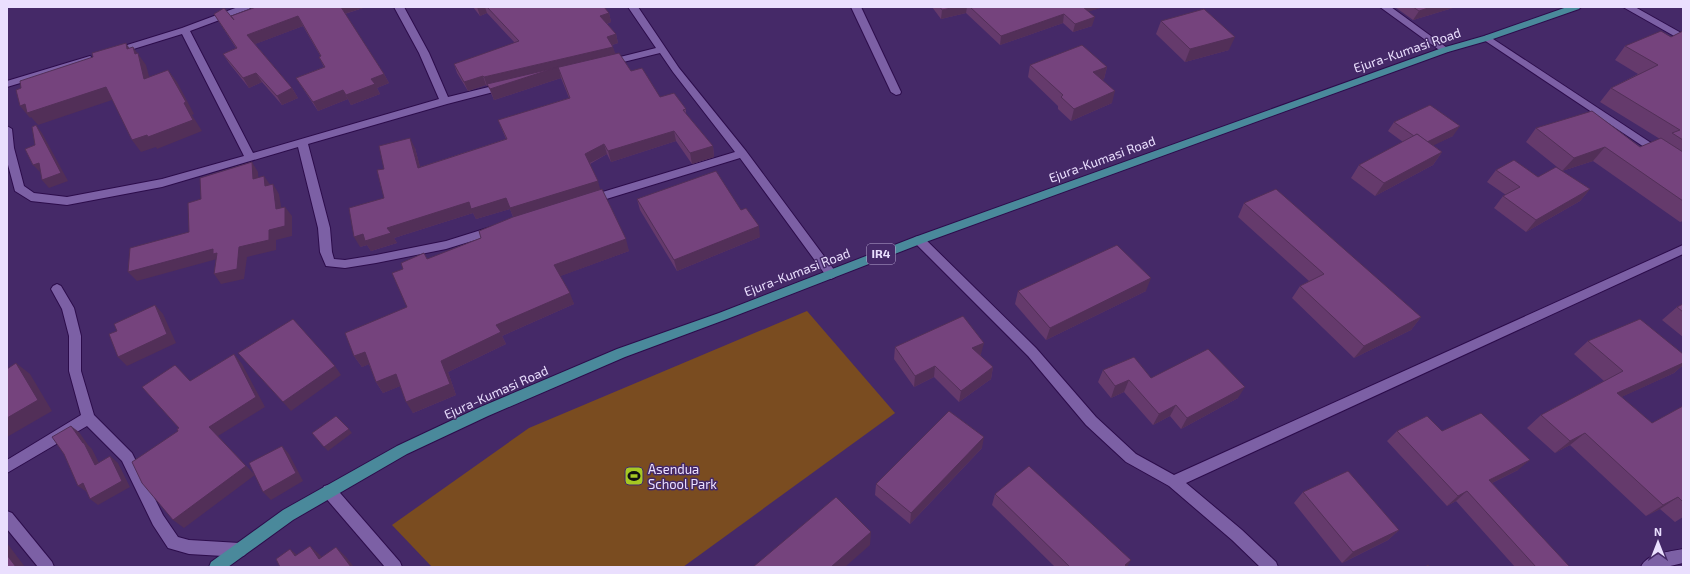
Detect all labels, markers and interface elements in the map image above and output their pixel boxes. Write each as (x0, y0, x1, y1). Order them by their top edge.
street label: Ejura-Kumasi Road (1351, 24, 1463, 76)
street label: Ejura-Kumasi Road (1046, 132, 1158, 186)
street label: Ejura-Kumasi Road (742, 244, 852, 300)
road number: IR4 (867, 244, 895, 264)
street label: Ejura-Kumasi Road (441, 362, 551, 422)
place label: Asendua School Park (648, 461, 717, 492)
sports icon: Asendua School Park (623, 465, 645, 487)
north arrow (1638, 522, 1678, 562)
text: N (1654, 525, 1662, 538)

